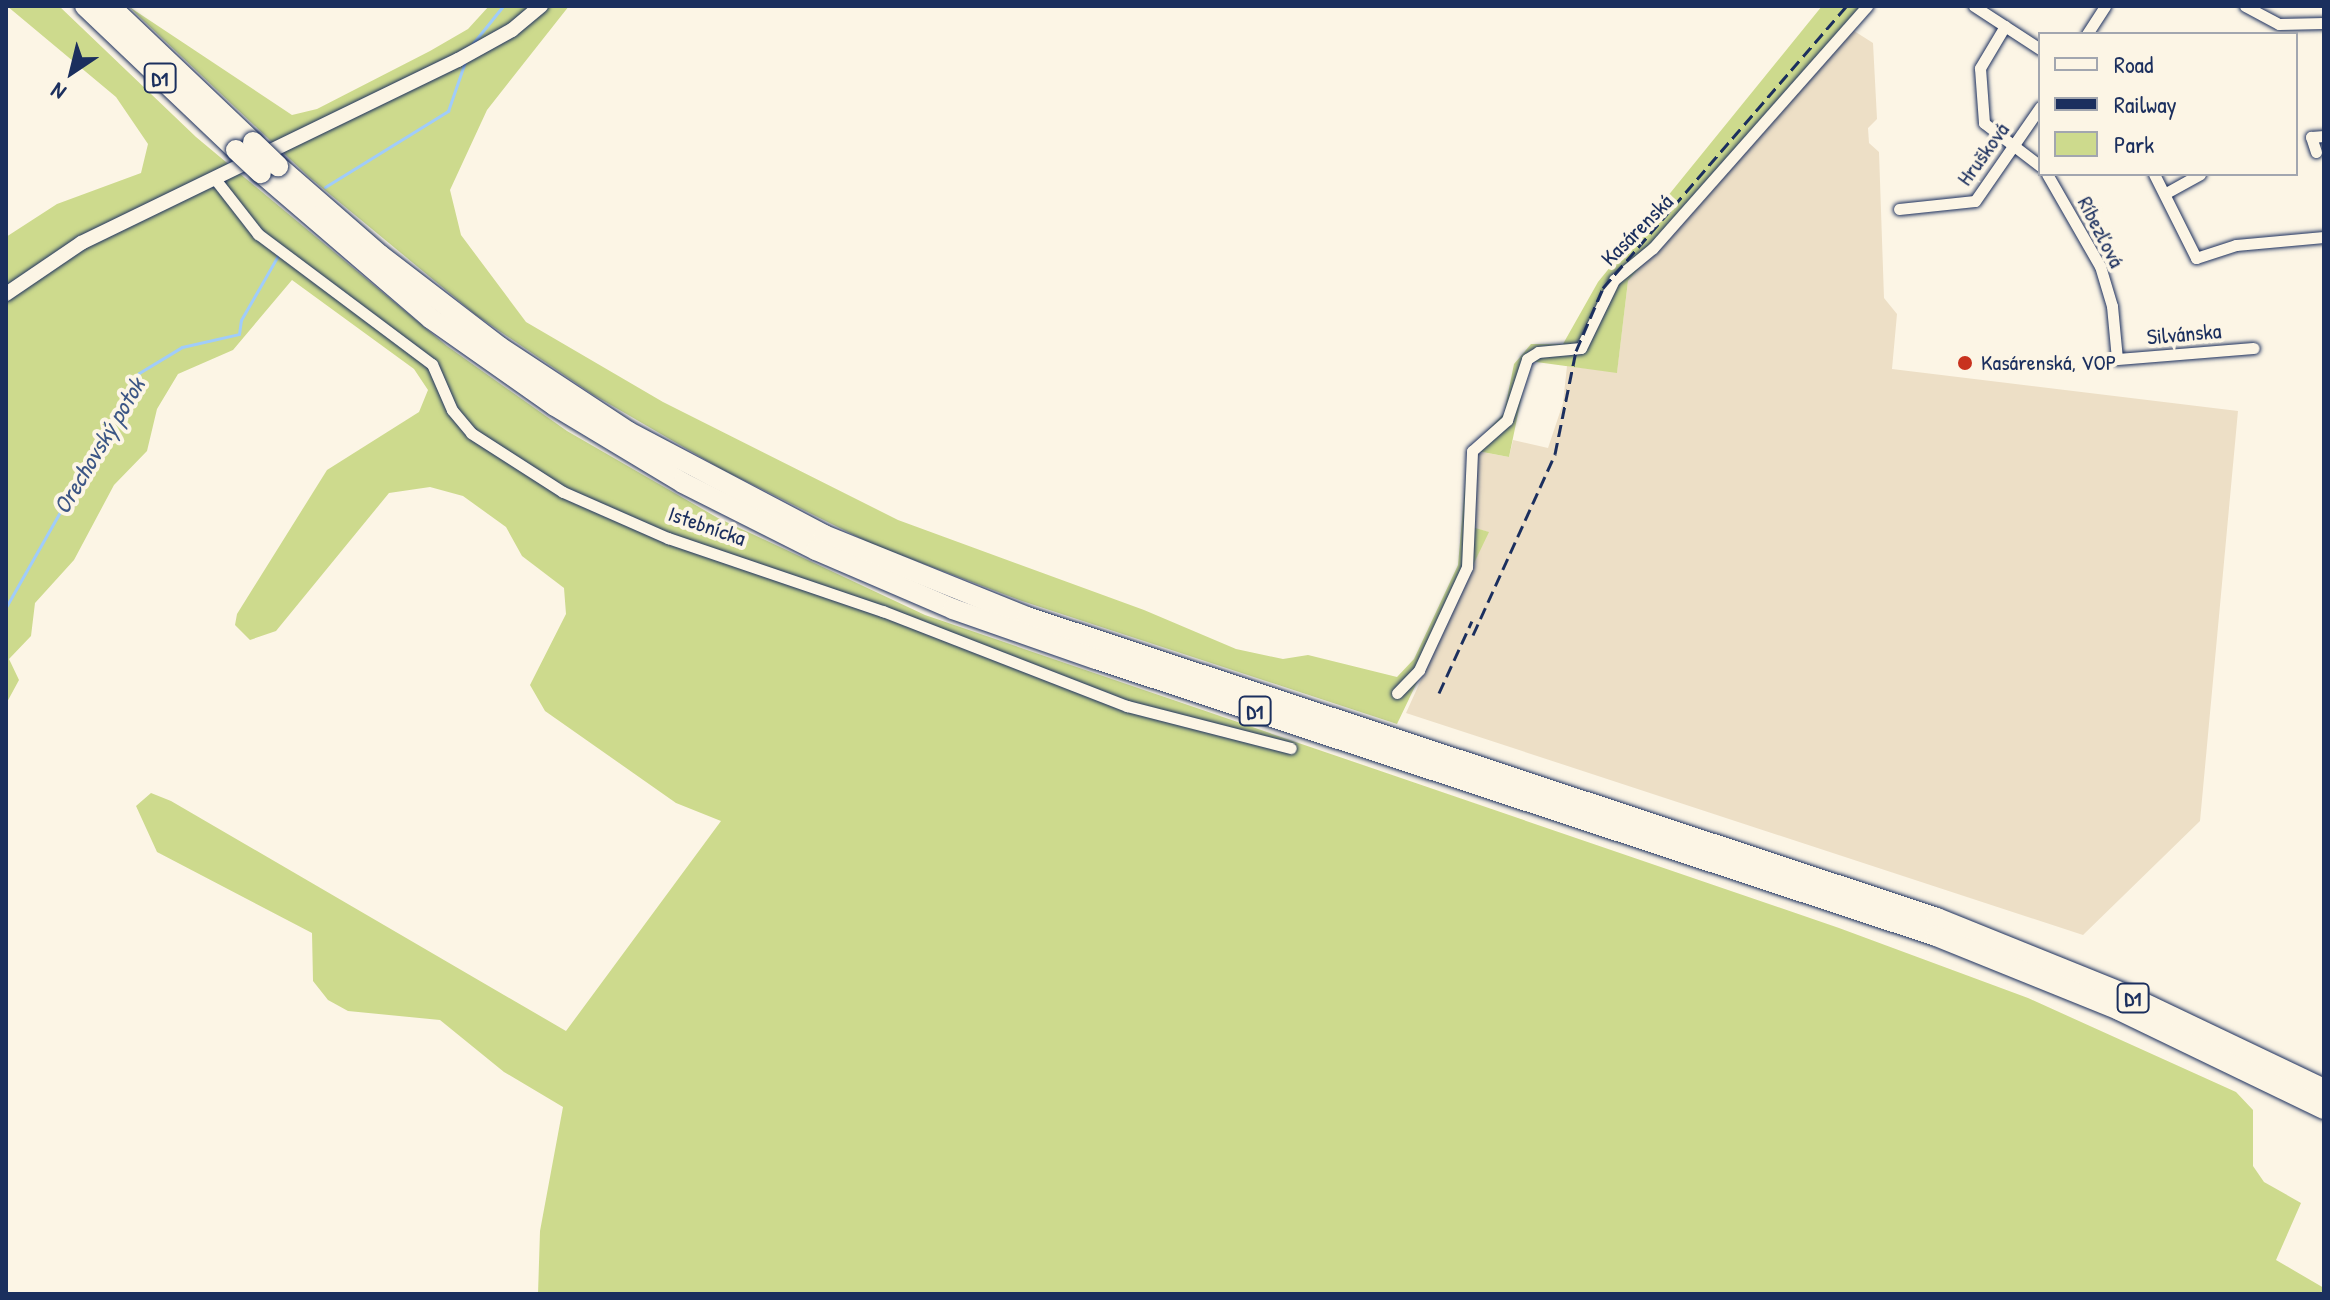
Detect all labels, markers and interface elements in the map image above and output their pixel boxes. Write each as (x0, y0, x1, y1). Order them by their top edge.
north arrow (32, 32, 112, 112)
legend (2038, 32, 2298, 176)
text: Road (2114, 48, 2153, 80)
road number: D1 (142, 62, 178, 94)
text: N (45, 76, 72, 107)
text: Railway (2114, 88, 2177, 120)
street label: Hrušková (1951, 117, 2015, 191)
text: Park (2114, 128, 2154, 160)
street label: Kasárenská (1596, 189, 1678, 271)
street label: Ríbezľová (2072, 192, 2130, 272)
street label: Silvánska (2146, 318, 2222, 350)
place label: Kasárenská, VOP (1981, 350, 2116, 376)
marker: Kasárenská, VOP (1956, 354, 1974, 372)
water label: Orechovský potok (47, 373, 151, 519)
street label: Istebnícka (665, 500, 749, 552)
road number: D1 (1237, 695, 1273, 727)
road number: D1 (2115, 982, 2151, 1014)

